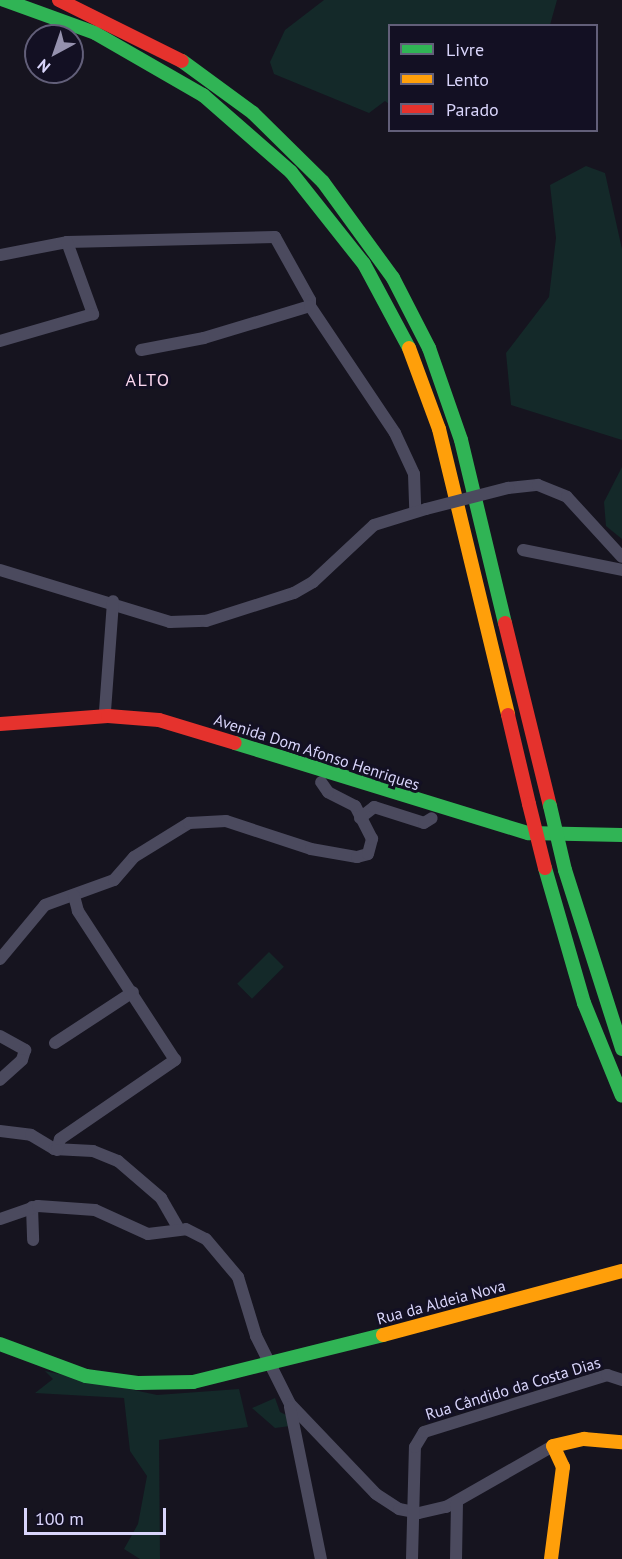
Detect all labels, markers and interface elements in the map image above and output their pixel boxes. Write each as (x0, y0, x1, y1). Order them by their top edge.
north arrow (24, 24, 84, 84)
legend (388, 24, 598, 132)
text: Livre (446, 38, 484, 61)
text: N (33, 55, 54, 77)
text: Lento (446, 68, 489, 91)
text: Parado (446, 98, 499, 121)
district label: ALTO (125, 369, 171, 391)
street label: Avenida Dom Afonso Henriques (212, 710, 422, 794)
street label: Rua da Aldeia Nova (374, 1276, 508, 1328)
street label: Rua Cândido da Costa Dias (423, 1352, 603, 1424)
scale bar (27, 1496, 170, 1534)
text: 100 m (35, 1507, 84, 1530)

